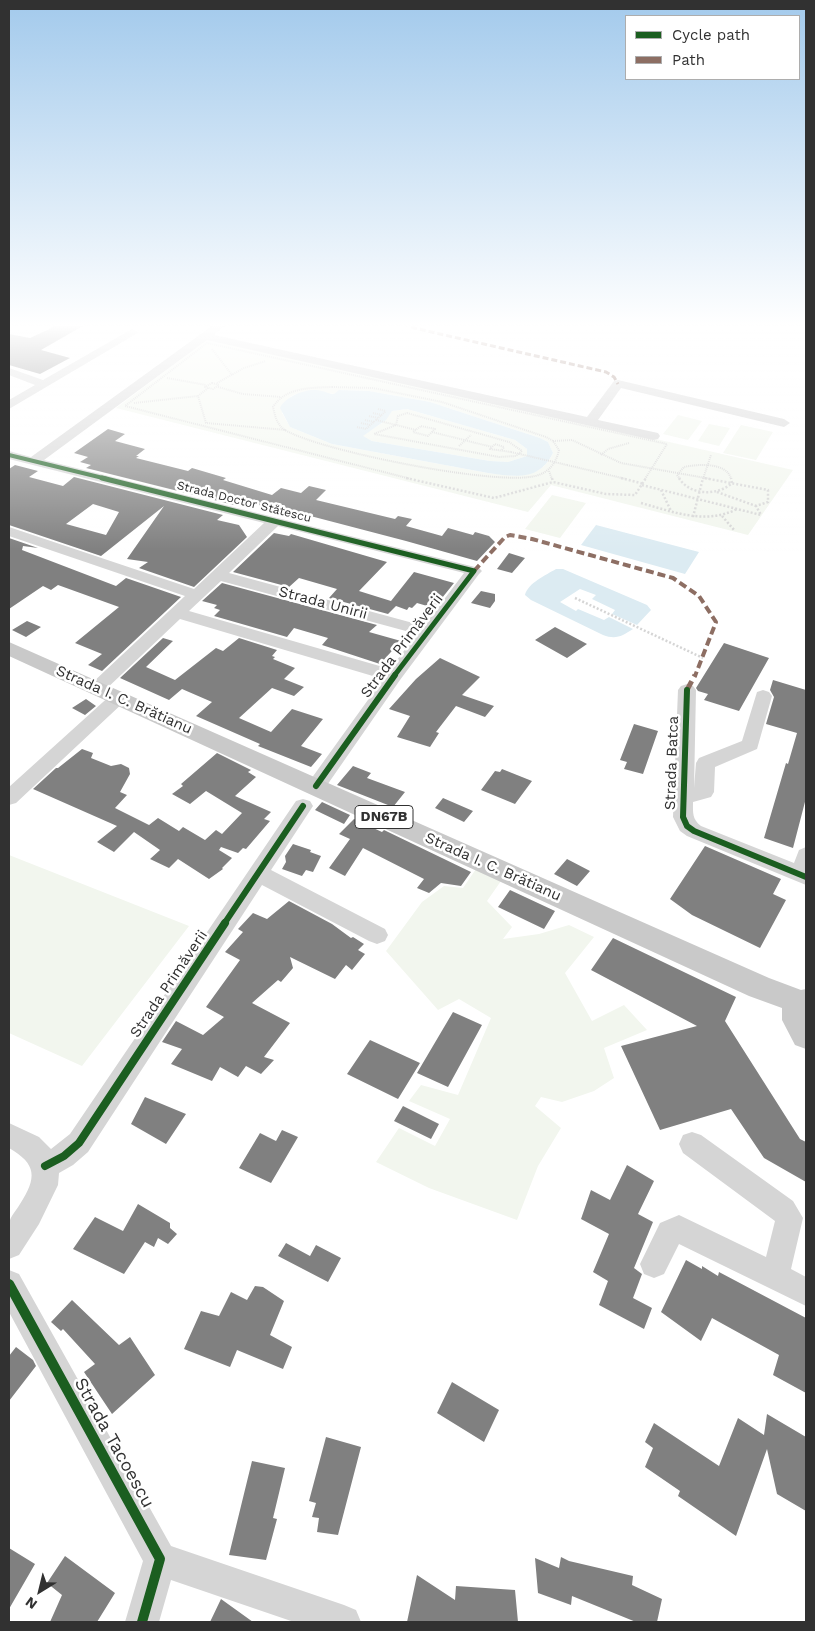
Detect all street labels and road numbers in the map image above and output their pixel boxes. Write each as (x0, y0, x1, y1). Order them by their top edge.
street label: Strada Doctor Stătescu (175, 478, 313, 526)
street label: Strada Unirii (277, 583, 369, 623)
street label: Strada Primăverii (357, 590, 447, 702)
street label: Strada I. C. Brătianu (53, 662, 195, 738)
street label: Strada Batca (661, 715, 683, 811)
road number: DN67B (355, 806, 413, 829)
street label: Strada I. C. Brătianu (422, 829, 564, 905)
street label: Strada Primăverii (126, 927, 212, 1041)
street label: Strada Tacoescu (69, 1374, 159, 1512)

